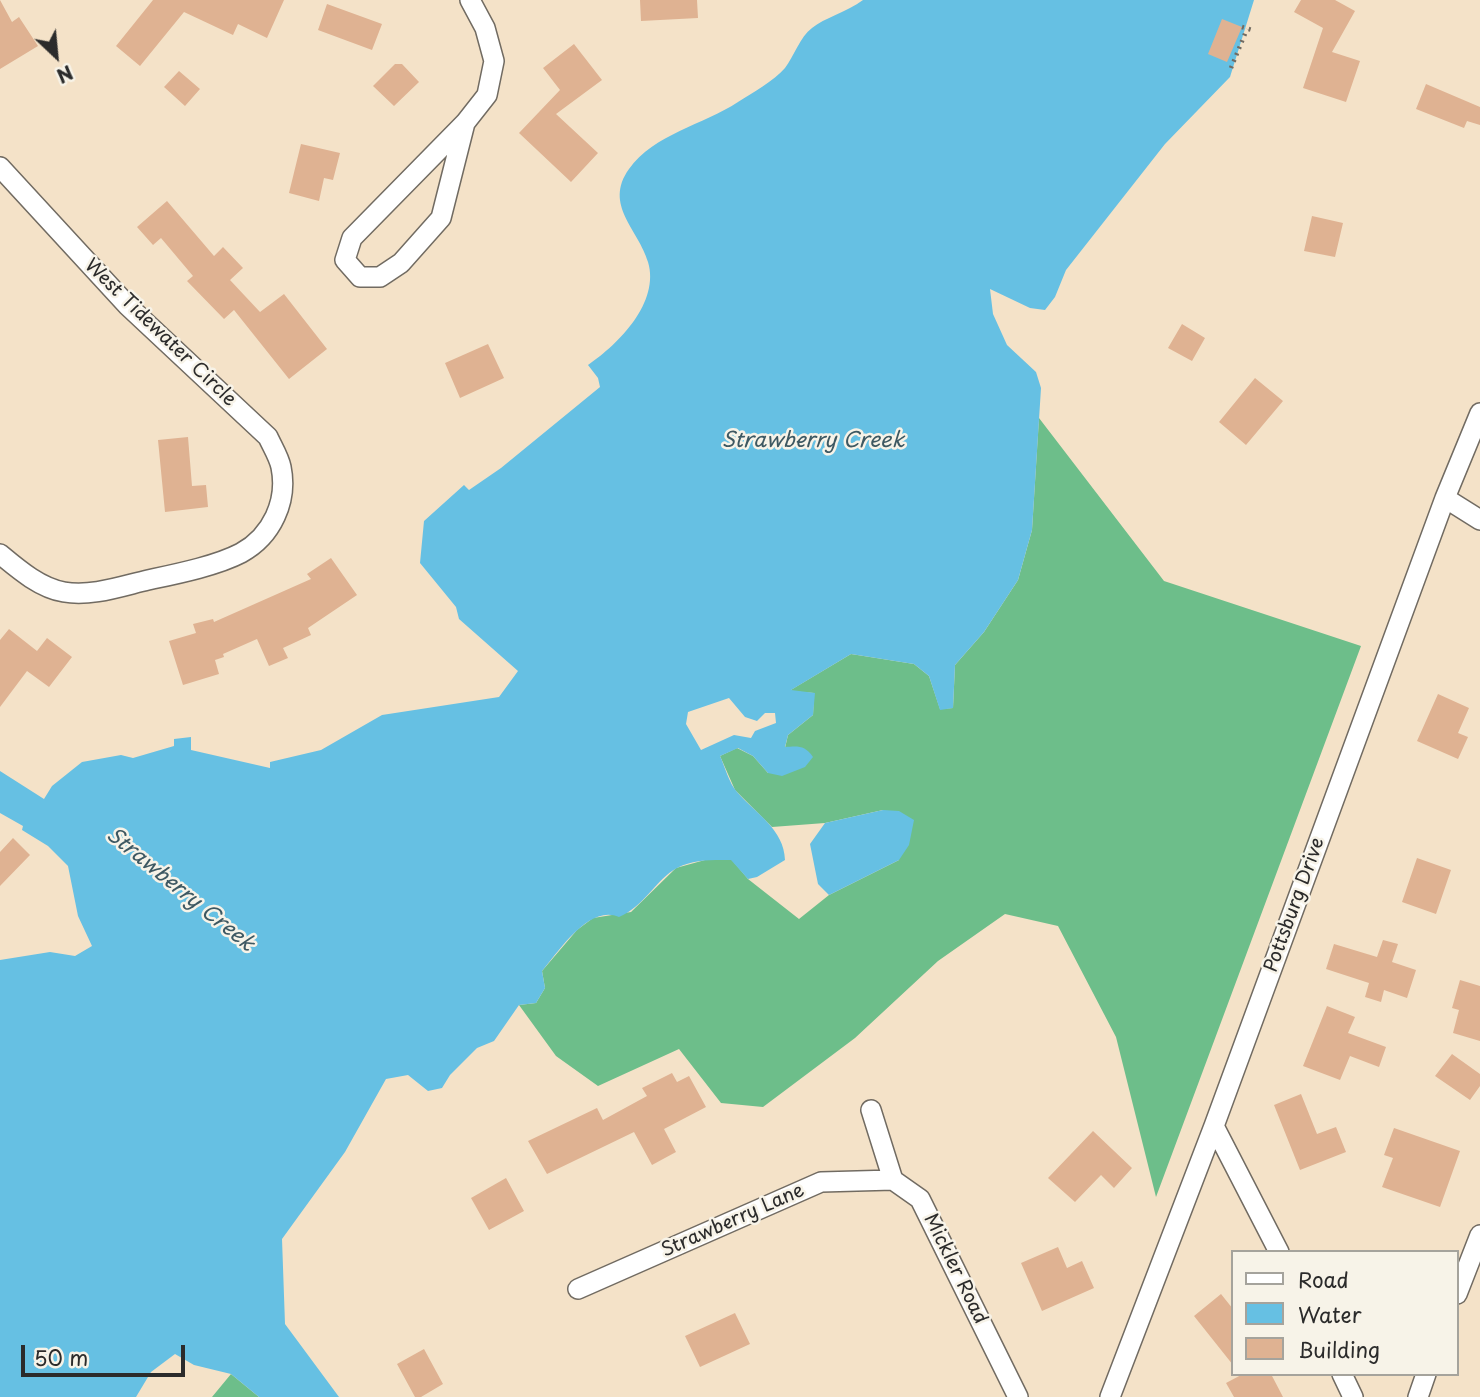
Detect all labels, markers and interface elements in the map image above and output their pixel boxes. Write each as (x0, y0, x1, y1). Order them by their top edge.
north arrow (21, 21, 91, 91)
text: N (52, 59, 78, 91)
street label: West Tidewater Circle (79, 254, 241, 412)
water label: Strawberry Creek (722, 428, 904, 454)
water label: Strawberry Creek (101, 823, 259, 957)
street label: Pottsburg Drive (1260, 835, 1330, 975)
street label: Strawberry Lane (658, 1179, 808, 1263)
street label: Mickler Road (918, 1210, 992, 1328)
legend (1232, 1250, 1459, 1376)
text: Road (1298, 1263, 1349, 1295)
text: Water (1298, 1298, 1361, 1330)
scale bar (24, 1330, 189, 1374)
text: Building (1298, 1333, 1380, 1365)
text: 50 m (34, 1341, 88, 1373)

